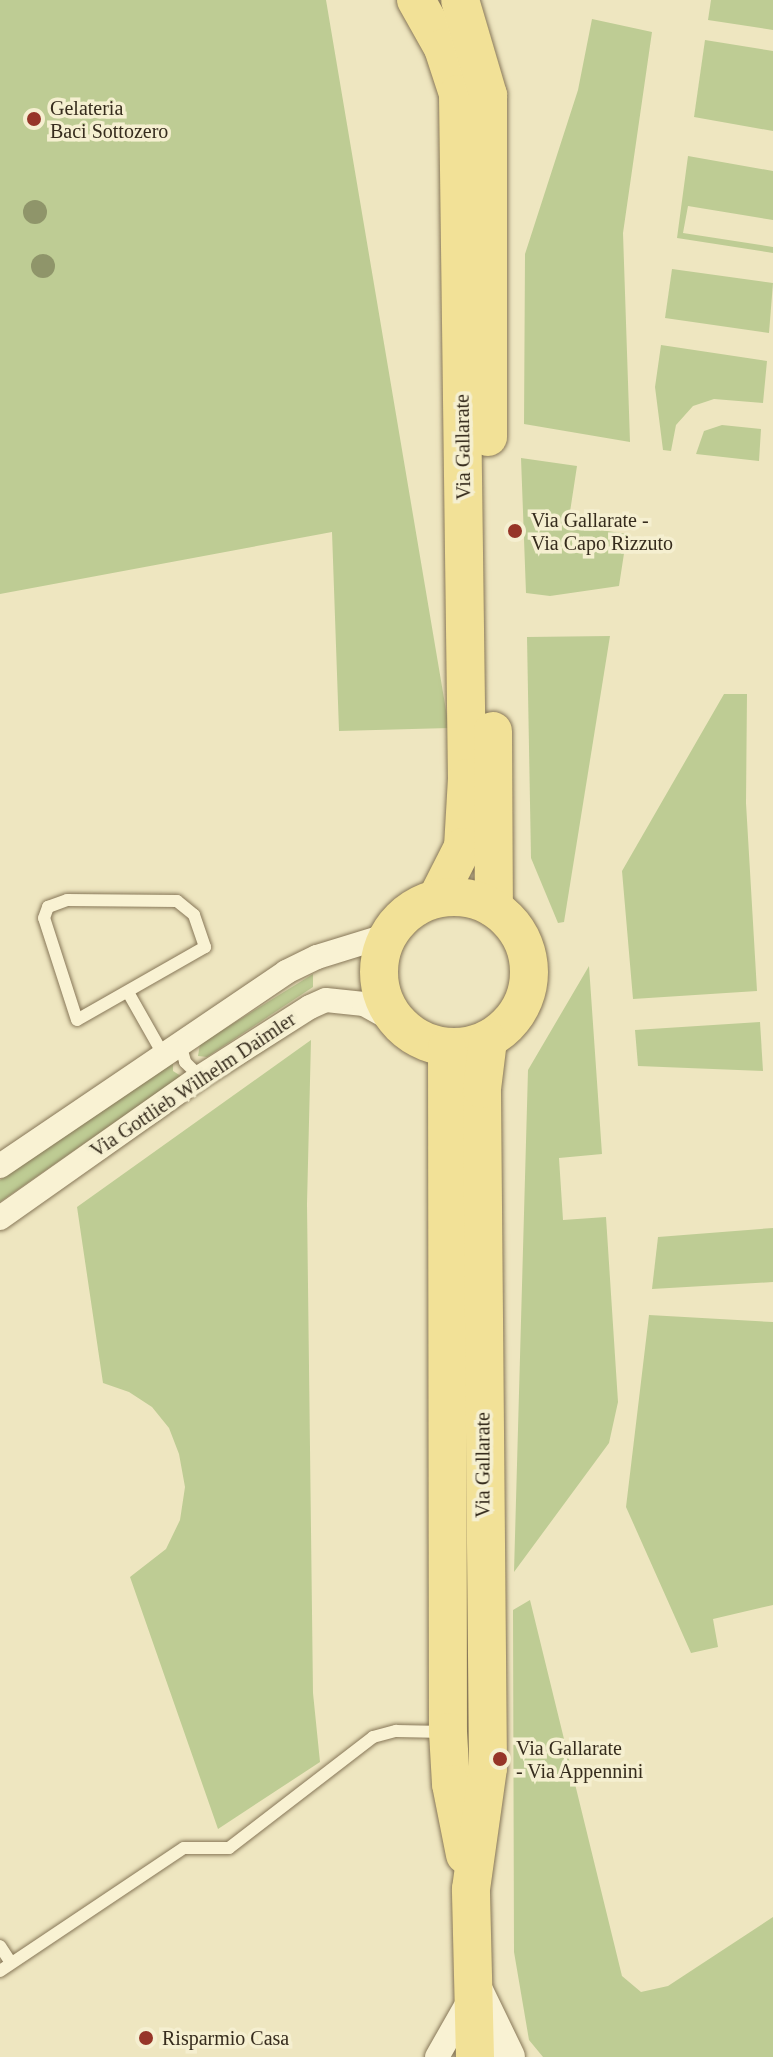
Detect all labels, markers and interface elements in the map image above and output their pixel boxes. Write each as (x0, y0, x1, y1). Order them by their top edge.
place label: Gelateria Baci Sottozero (50, 96, 168, 143)
marker: Gelateria Baci Sottozero (25, 110, 43, 128)
street label: Via Gallarate (450, 394, 476, 500)
place label: Via Gallarate - Via Capo Rizzuto (531, 508, 673, 555)
marker: Via Gallarate - Via Capo Rizzuto (506, 522, 524, 540)
street label: Via Gottlieb Wilhelm Daimler (86, 1007, 300, 1163)
street label: Via Gallarate (471, 1412, 495, 1518)
place label: Via Gallarate - Via Appennini (516, 1736, 645, 1783)
marker: Via Gallarate - Via Appennini (491, 1750, 509, 1768)
place label: Risparmio Casa (162, 2026, 289, 2050)
marker: Risparmio Casa (137, 2029, 155, 2047)

